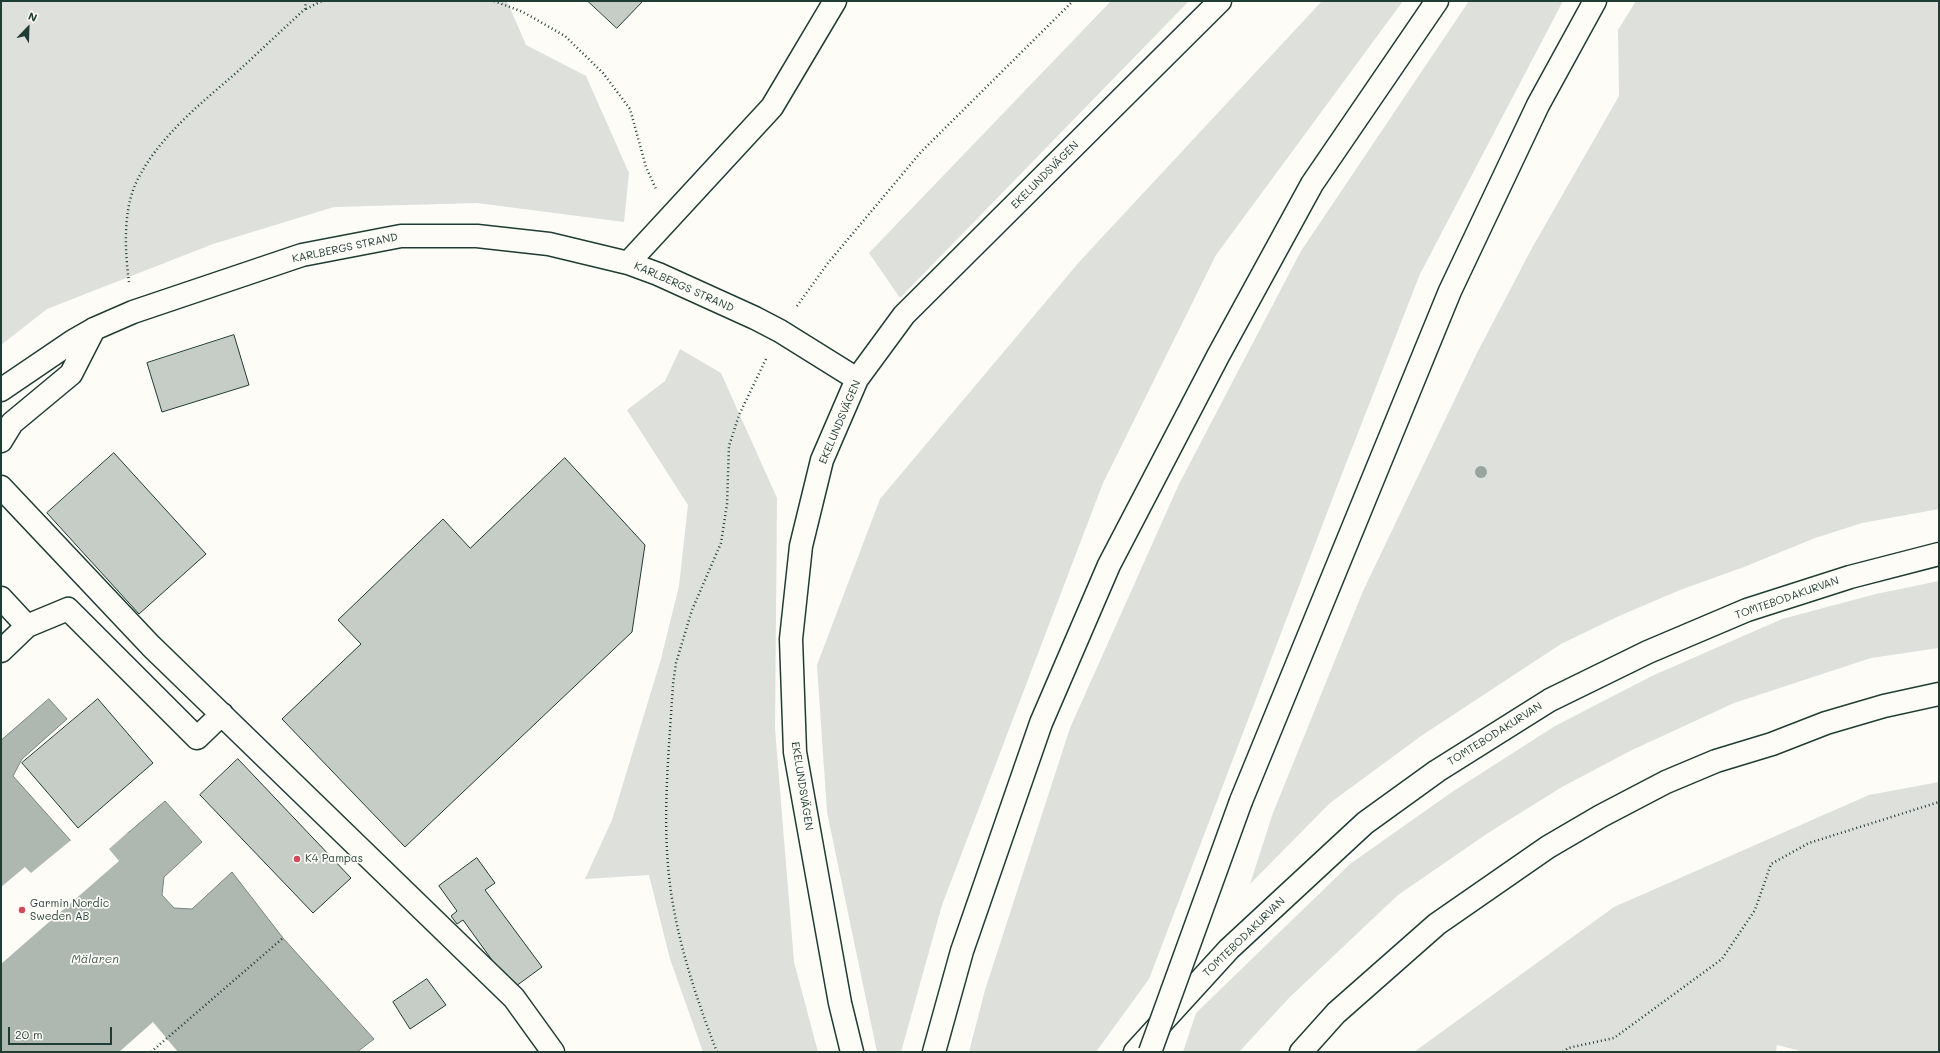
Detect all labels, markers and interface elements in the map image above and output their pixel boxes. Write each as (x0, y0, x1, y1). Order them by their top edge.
north arrow (8, 8, 48, 48)
text: N (26, 8, 40, 25)
street label: EKELUNDSVÄGEN (1009, 139, 1081, 211)
street label: KARLBERGS STRAND (291, 230, 399, 266)
street label: KARLBERGS STRAND (632, 259, 736, 315)
street label: EKELUNDSVÄGEN (816, 378, 864, 466)
street label: TOMTEBODAKURVAN (1733, 574, 1841, 622)
street label: TOMTEBODAKURVAN (1445, 700, 1545, 768)
street label: EKELUNDSVÄGEN (788, 741, 816, 831)
place label: K4 Pampas (305, 852, 363, 866)
marker: K4 Pampas (292, 854, 302, 864)
street label: TOMTEBODAKURVAN (1200, 894, 1288, 980)
place label: Garmin Nordic Sweden AB (30, 897, 109, 923)
marker: Garmin Nordic Sweden AB (17, 905, 27, 915)
water label: Mälaren (71, 952, 119, 966)
scale bar (10, 1019, 114, 1045)
text: 20 m (15, 1026, 43, 1042)

